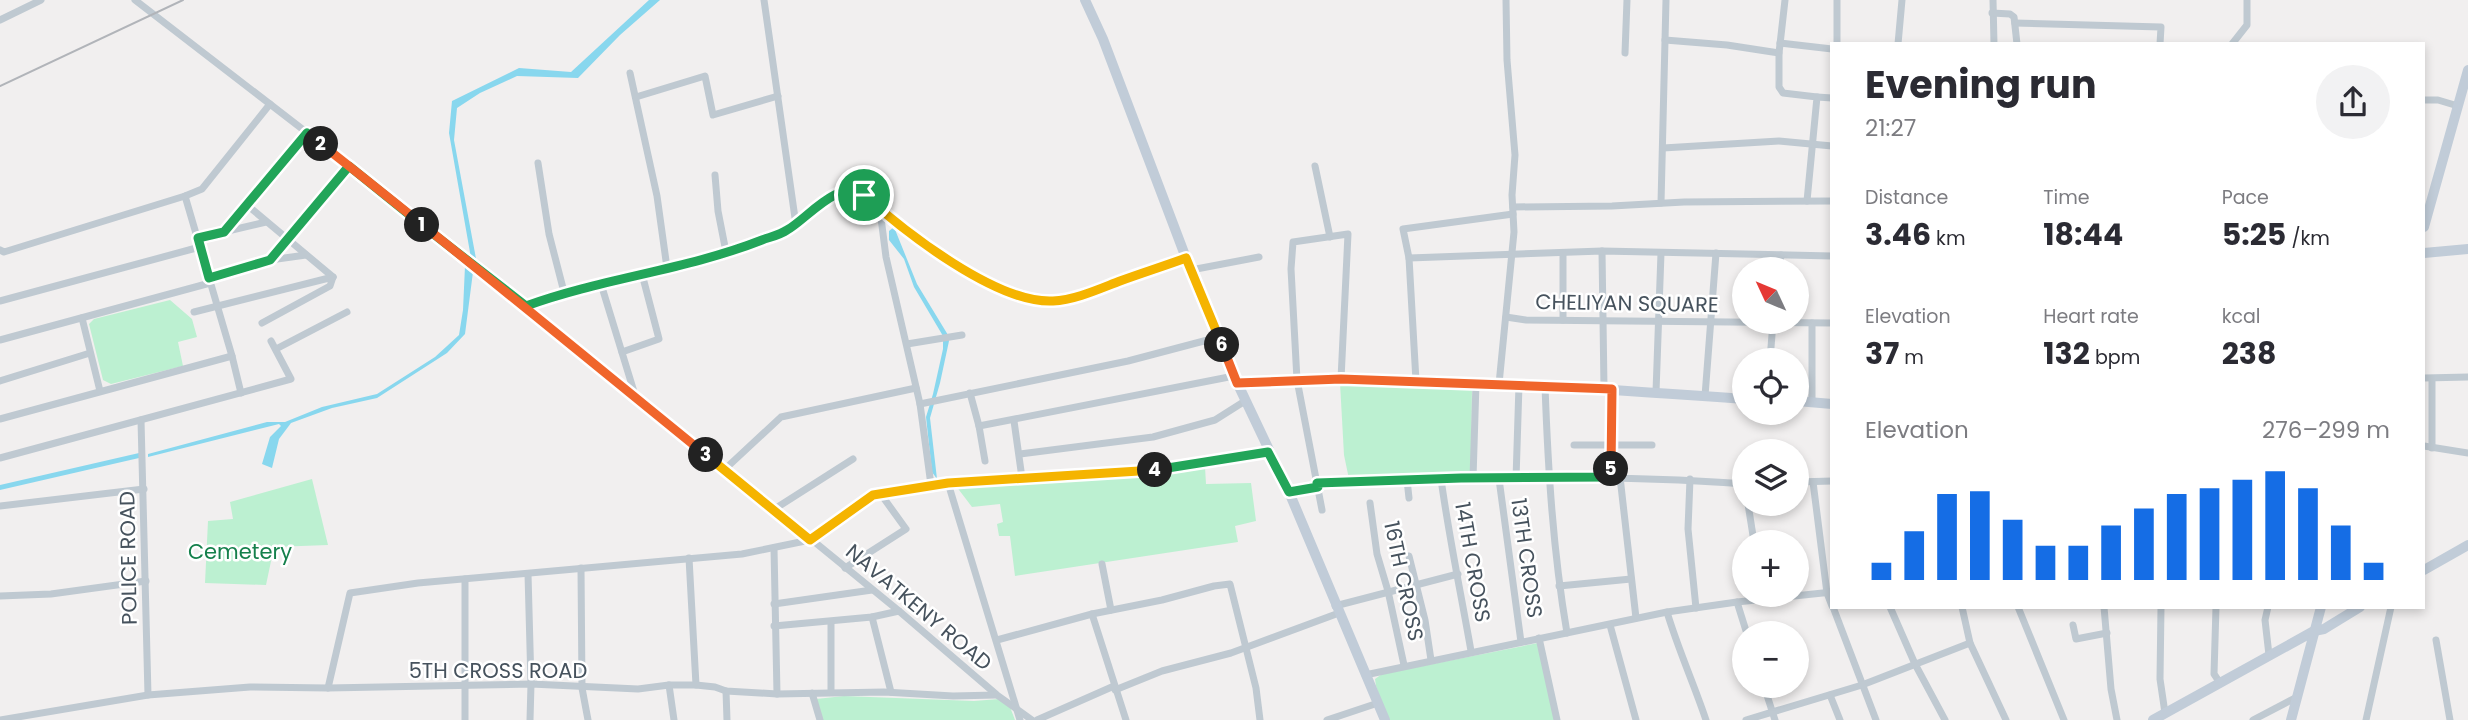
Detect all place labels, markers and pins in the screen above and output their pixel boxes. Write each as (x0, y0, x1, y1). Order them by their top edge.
pin: 2 (304, 127, 338, 162)
pin (834, 165, 894, 225)
pin: 1 (404, 208, 440, 243)
pin: 6 (1204, 328, 1240, 362)
pin: 3 (688, 438, 724, 472)
pin: 4 (1138, 452, 1172, 488)
pin: 5 (1594, 452, 1628, 486)

